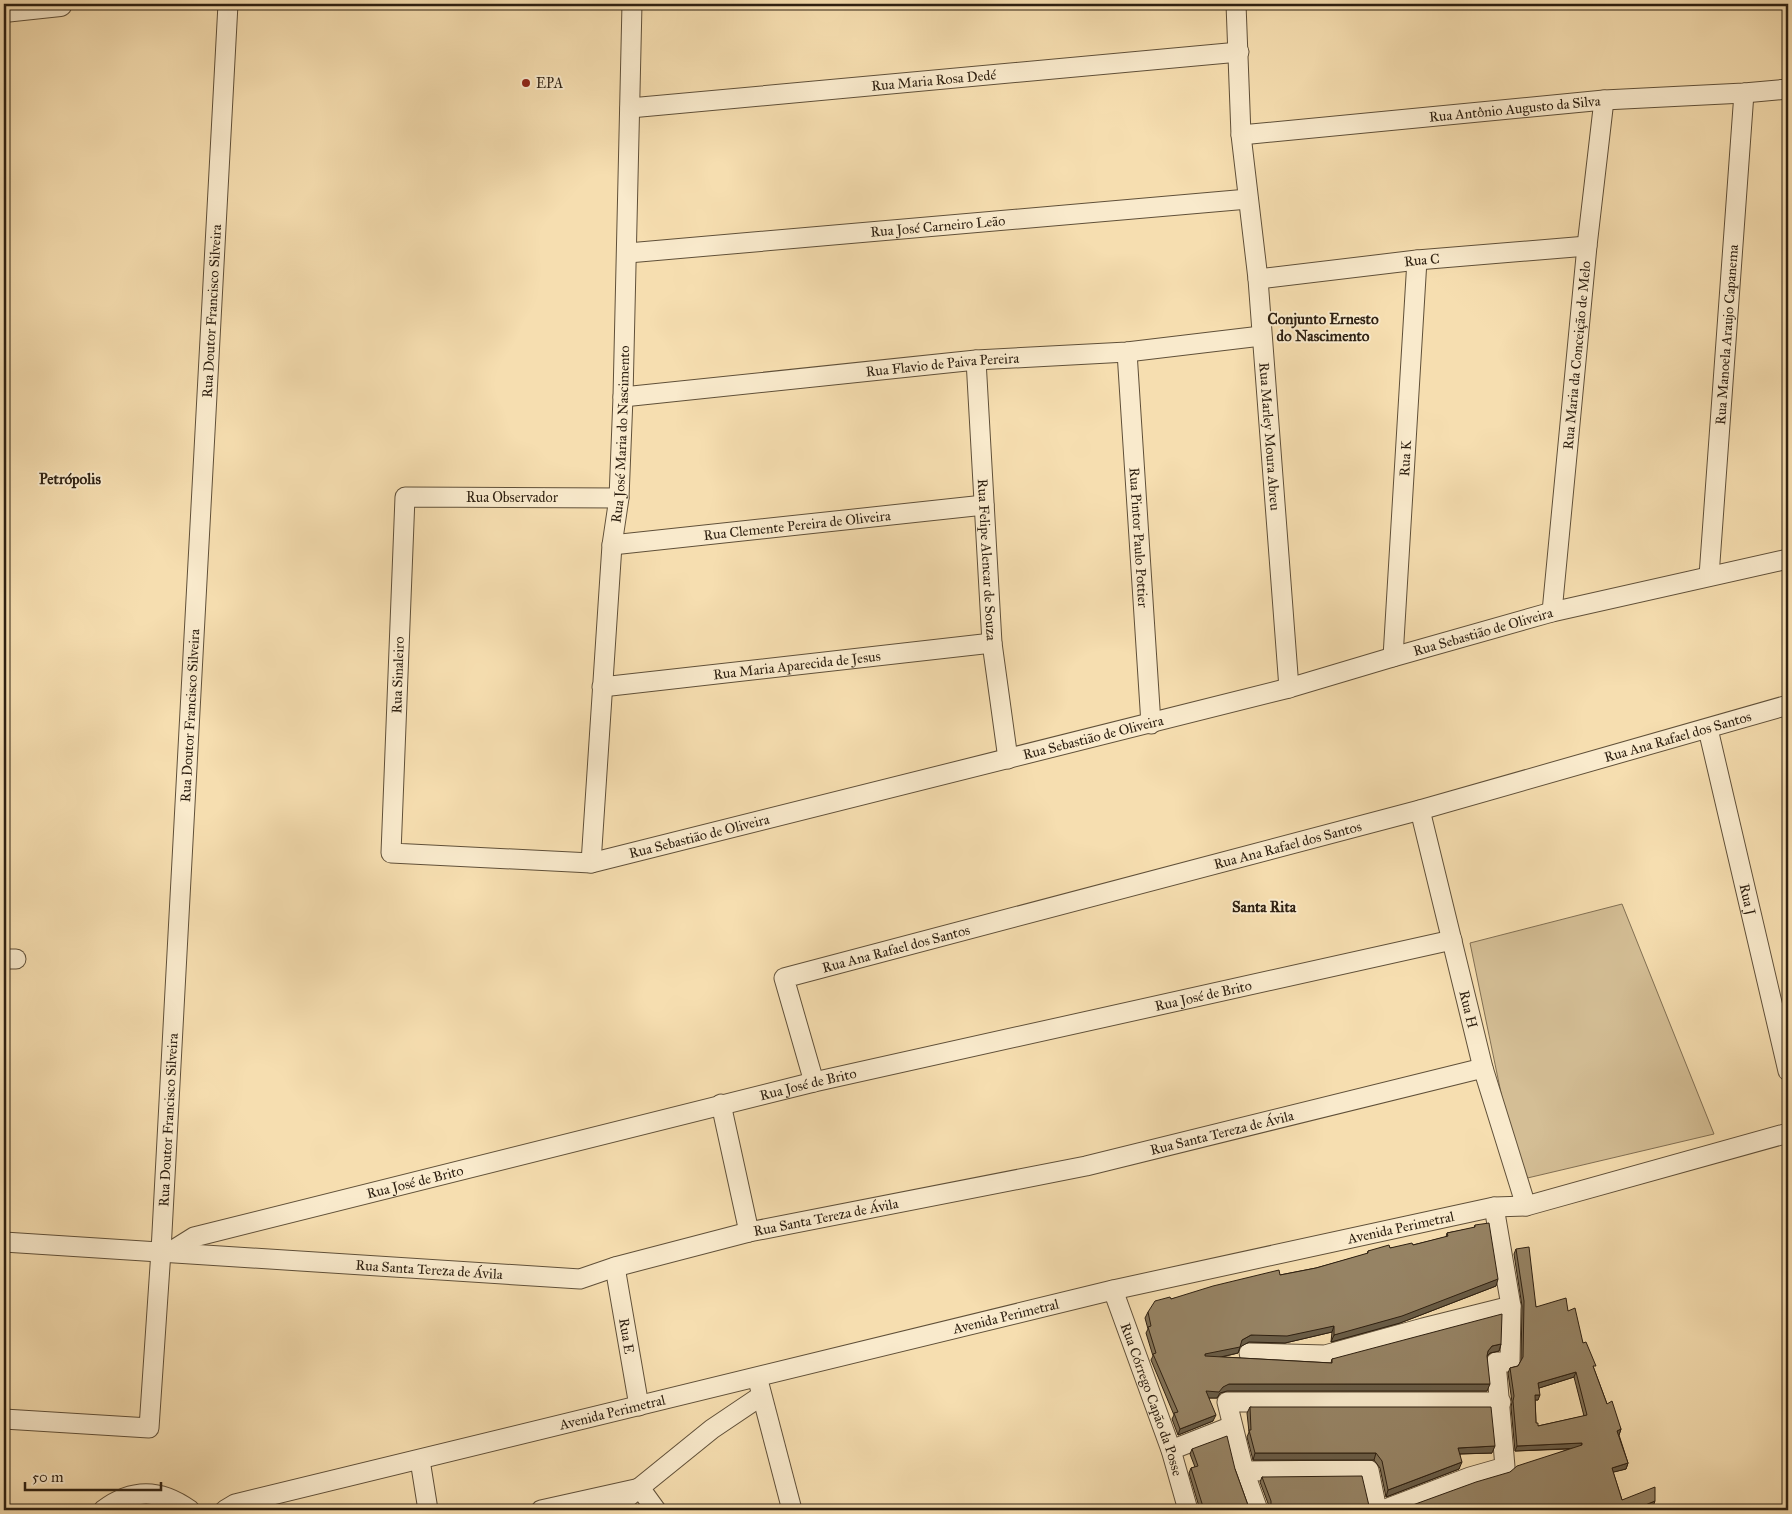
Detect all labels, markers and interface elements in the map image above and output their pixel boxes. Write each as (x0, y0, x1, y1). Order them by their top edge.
street label: Rua Maria Rosa Dedé (871, 66, 997, 94)
place label: EPA (536, 75, 564, 92)
marker: EPA (520, 77, 532, 89)
street label: Rua Antônio Augusto da Silva (1428, 92, 1601, 125)
street label: Rua José Carneiro Leão (870, 212, 1006, 240)
street label: Rua Doutor Francisco Silveira (198, 224, 225, 398)
street label: Rua Manoela Araujo Capanema (1711, 244, 1742, 426)
street label: Rua C (1403, 250, 1440, 270)
street label: Rua Maria da Conceição de Melo (1559, 260, 1594, 450)
district label: Conjunto Ernesto do Nascimento (1267, 310, 1379, 345)
street label: Rua José Maria do Nascimento (607, 345, 633, 524)
street label: Rua Flavio de Paiva Pereira (865, 349, 1020, 380)
street label: Rua Marley Moura Abreu (1256, 362, 1284, 512)
street label: Rua K (1395, 439, 1415, 477)
street label: Rua Pintor Paulo Pottier (1126, 467, 1152, 609)
district label: Petrópolis (39, 470, 101, 489)
street label: Rua Felipe Alencar de Souza (974, 478, 1000, 641)
street label: Rua Observador (466, 489, 559, 506)
street label: Rua Clemente Pereira de Oliveira (702, 507, 891, 544)
street label: Rua Sebastião de Oliveira (1411, 604, 1555, 659)
street label: Rua Doutor Francisco Silveira (177, 628, 203, 803)
street label: Rua Sinaleiro (388, 636, 408, 714)
street label: Rua Maria Aparecida de Jesus (712, 647, 881, 683)
street label: Rua Ana Rafael dos Santos (1602, 707, 1753, 766)
street label: Rua Sebastião de Oliveira (1021, 711, 1165, 763)
street label: Rua Sebastião de Oliveira (627, 810, 771, 862)
street label: Rua Ana Rafael dos Santos (1212, 817, 1363, 873)
street label: Rua J (1736, 882, 1760, 917)
district label: Santa Rita (1232, 898, 1297, 916)
street label: Rua Ana Rafael dos Santos (820, 921, 972, 976)
street label: Rua José de Brito (1153, 976, 1253, 1014)
street label: Rua H (1456, 989, 1481, 1030)
street label: Rua Doutor Francisco Silveira (155, 1033, 181, 1207)
street label: Rua José de Brito (758, 1064, 858, 1104)
street label: Rua Santa Tereza de Ávila (1148, 1107, 1295, 1158)
street label: Rua José de Brito (365, 1162, 465, 1202)
street label: Rua Santa Tereza de Ávila (752, 1194, 900, 1239)
street label: Avenida Perimetral (1345, 1207, 1456, 1247)
street label: Rua Santa Tereza de Ávila (355, 1256, 503, 1283)
street label: Avenida Perimetral (950, 1295, 1061, 1338)
street label: Rua E (615, 1317, 638, 1355)
street label: Rua Córrego Capão da Posse (1117, 1320, 1186, 1478)
street label: Avenida Perimetral (556, 1391, 667, 1433)
scale bar (25, 1459, 161, 1491)
text: 50 m (32, 1468, 64, 1486)

